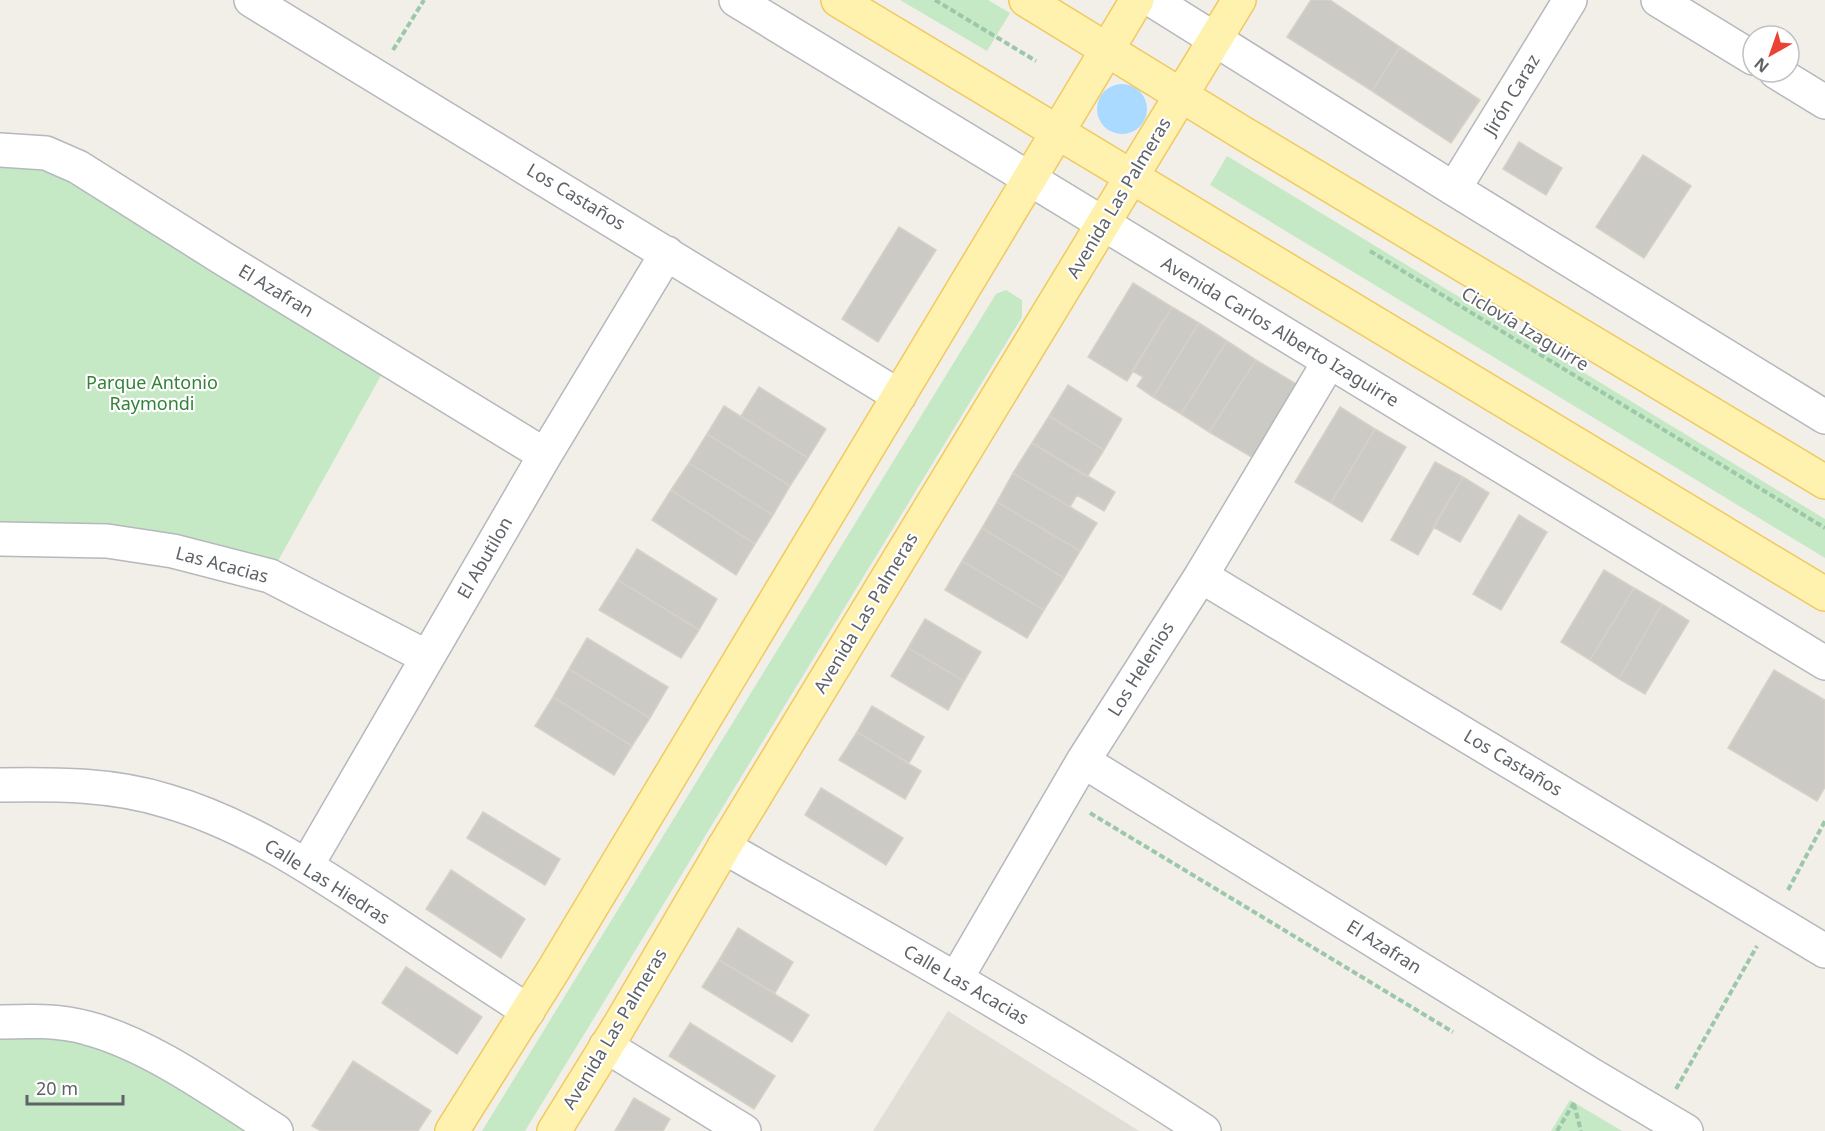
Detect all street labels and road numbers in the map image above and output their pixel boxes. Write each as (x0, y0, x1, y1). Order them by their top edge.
street label: Jirón Caraz (1477, 50, 1545, 141)
street label: Avenida Las Palmeras (1061, 113, 1176, 282)
street label: Los Castaños (523, 157, 630, 235)
street label: Avenida Carlos Alberto Izaguirre (1157, 251, 1404, 412)
street label: El Azafran (234, 258, 319, 322)
street label: Ciclovía Izaguirre (1457, 281, 1594, 376)
street label: El Abutilon (451, 512, 517, 603)
street label: Avenida Las Palmeras (808, 528, 923, 697)
street label: Las Acacias (173, 540, 271, 588)
street label: Los Helenios (1102, 617, 1179, 720)
street label: Los Castaños (1460, 723, 1567, 801)
street label: Calle Las Hiedras (260, 833, 395, 929)
street label: El Azafran (1343, 914, 1426, 979)
street label: Calle Las Acacias (900, 939, 1033, 1030)
street label: Avenida Las Palmeras (557, 944, 672, 1113)

